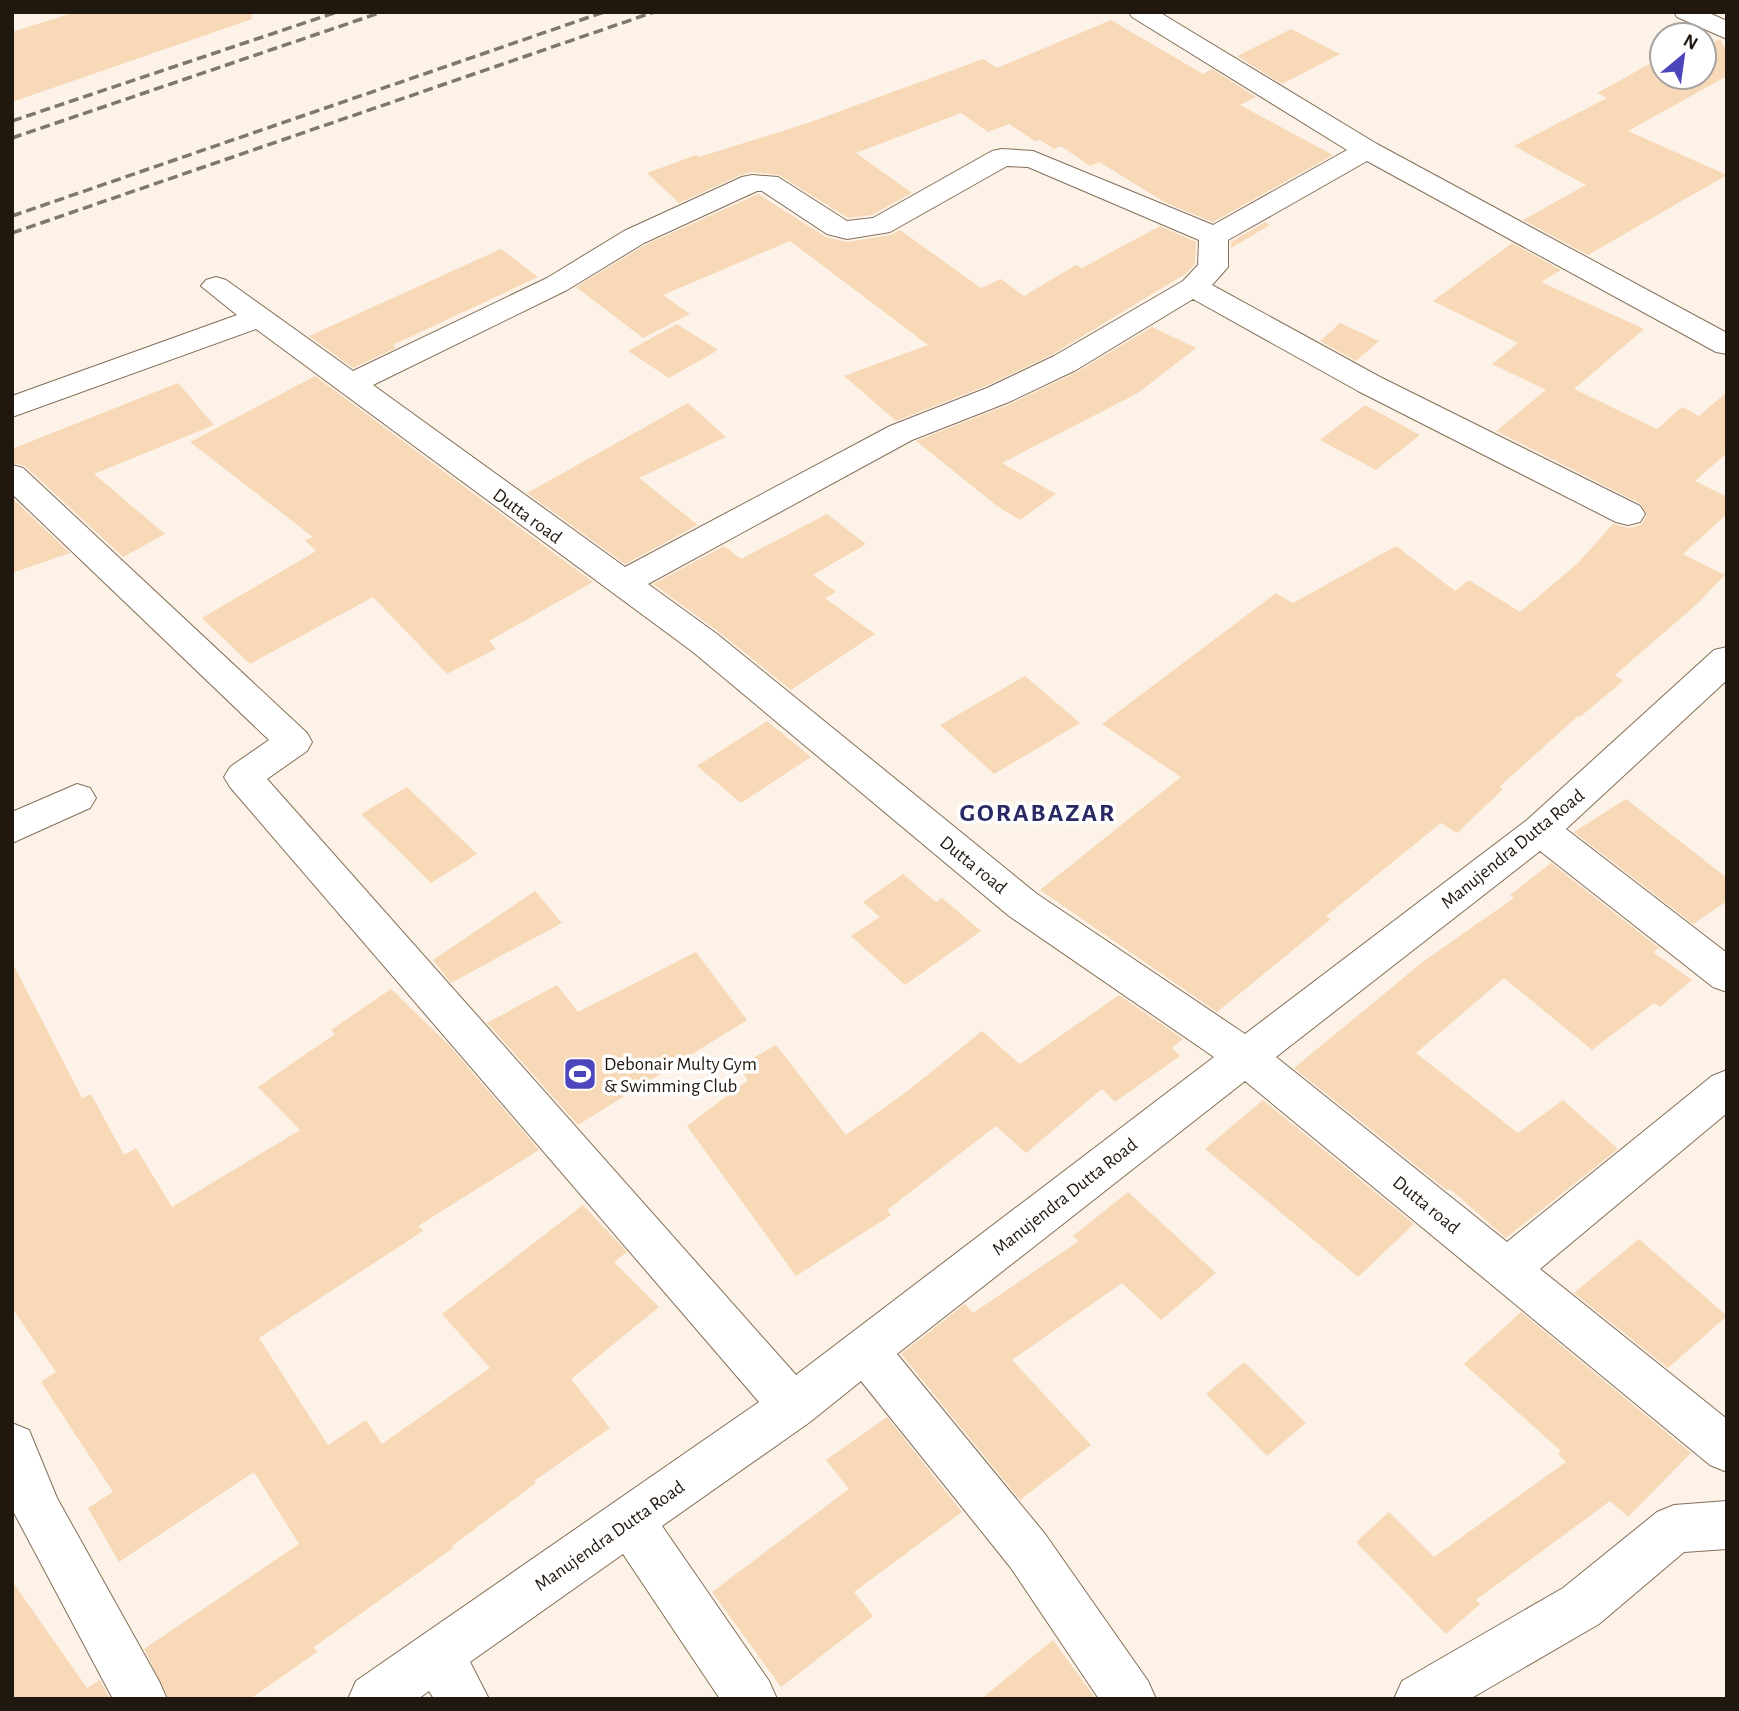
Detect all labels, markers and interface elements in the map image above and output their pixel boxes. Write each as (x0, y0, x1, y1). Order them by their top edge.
north arrow (1648, 21, 1718, 91)
text: N (1680, 31, 1701, 54)
street label: Dutta road (489, 485, 565, 548)
street label: Manujendra Dutta Road (1438, 786, 1588, 913)
district label: GORABAZAR (960, 800, 1116, 826)
street label: Dutta road (936, 833, 1010, 898)
sports icon: Debonair Multy Gym & Swimming Club (561, 1055, 599, 1093)
place label: Debonair Multy Gym & Swimming Club (604, 1055, 757, 1096)
street label: Manujendra Dutta Road (989, 1135, 1141, 1259)
street label: Dutta road (1389, 1173, 1463, 1238)
street label: Manujendra Dutta Road (532, 1477, 688, 1595)

